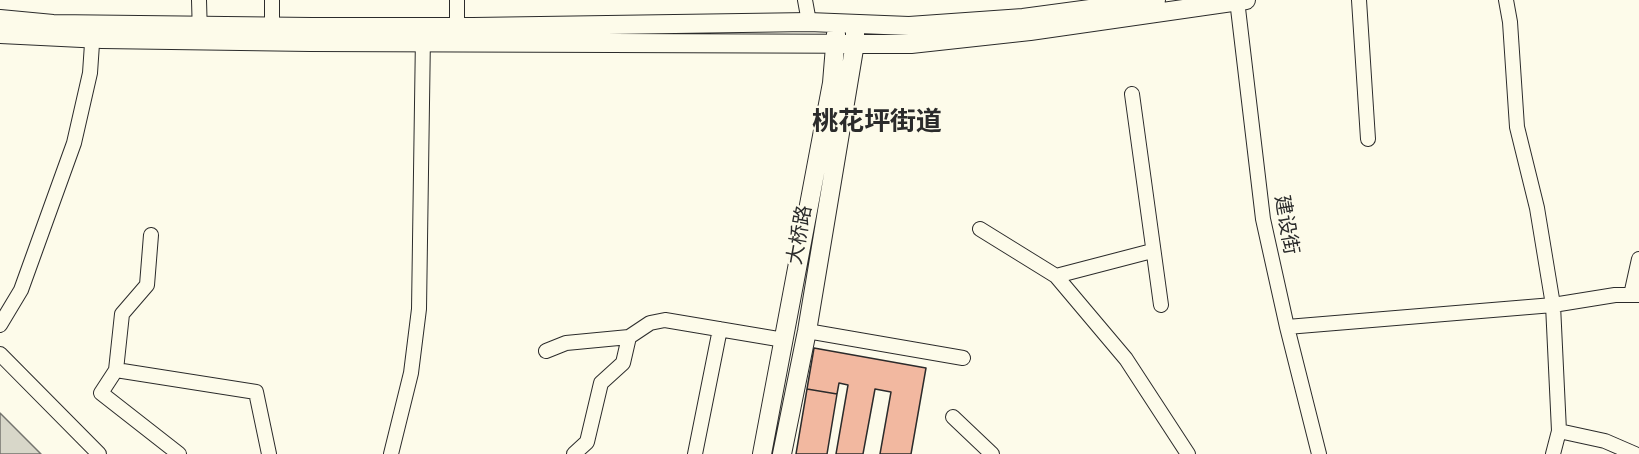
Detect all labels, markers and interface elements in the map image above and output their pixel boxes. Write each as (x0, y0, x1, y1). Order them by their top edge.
district label: 桃花坪街道 (812, 107, 942, 139)
street label: 建设街 (1269, 193, 1303, 257)
street label: 大桥路 (783, 203, 817, 267)

